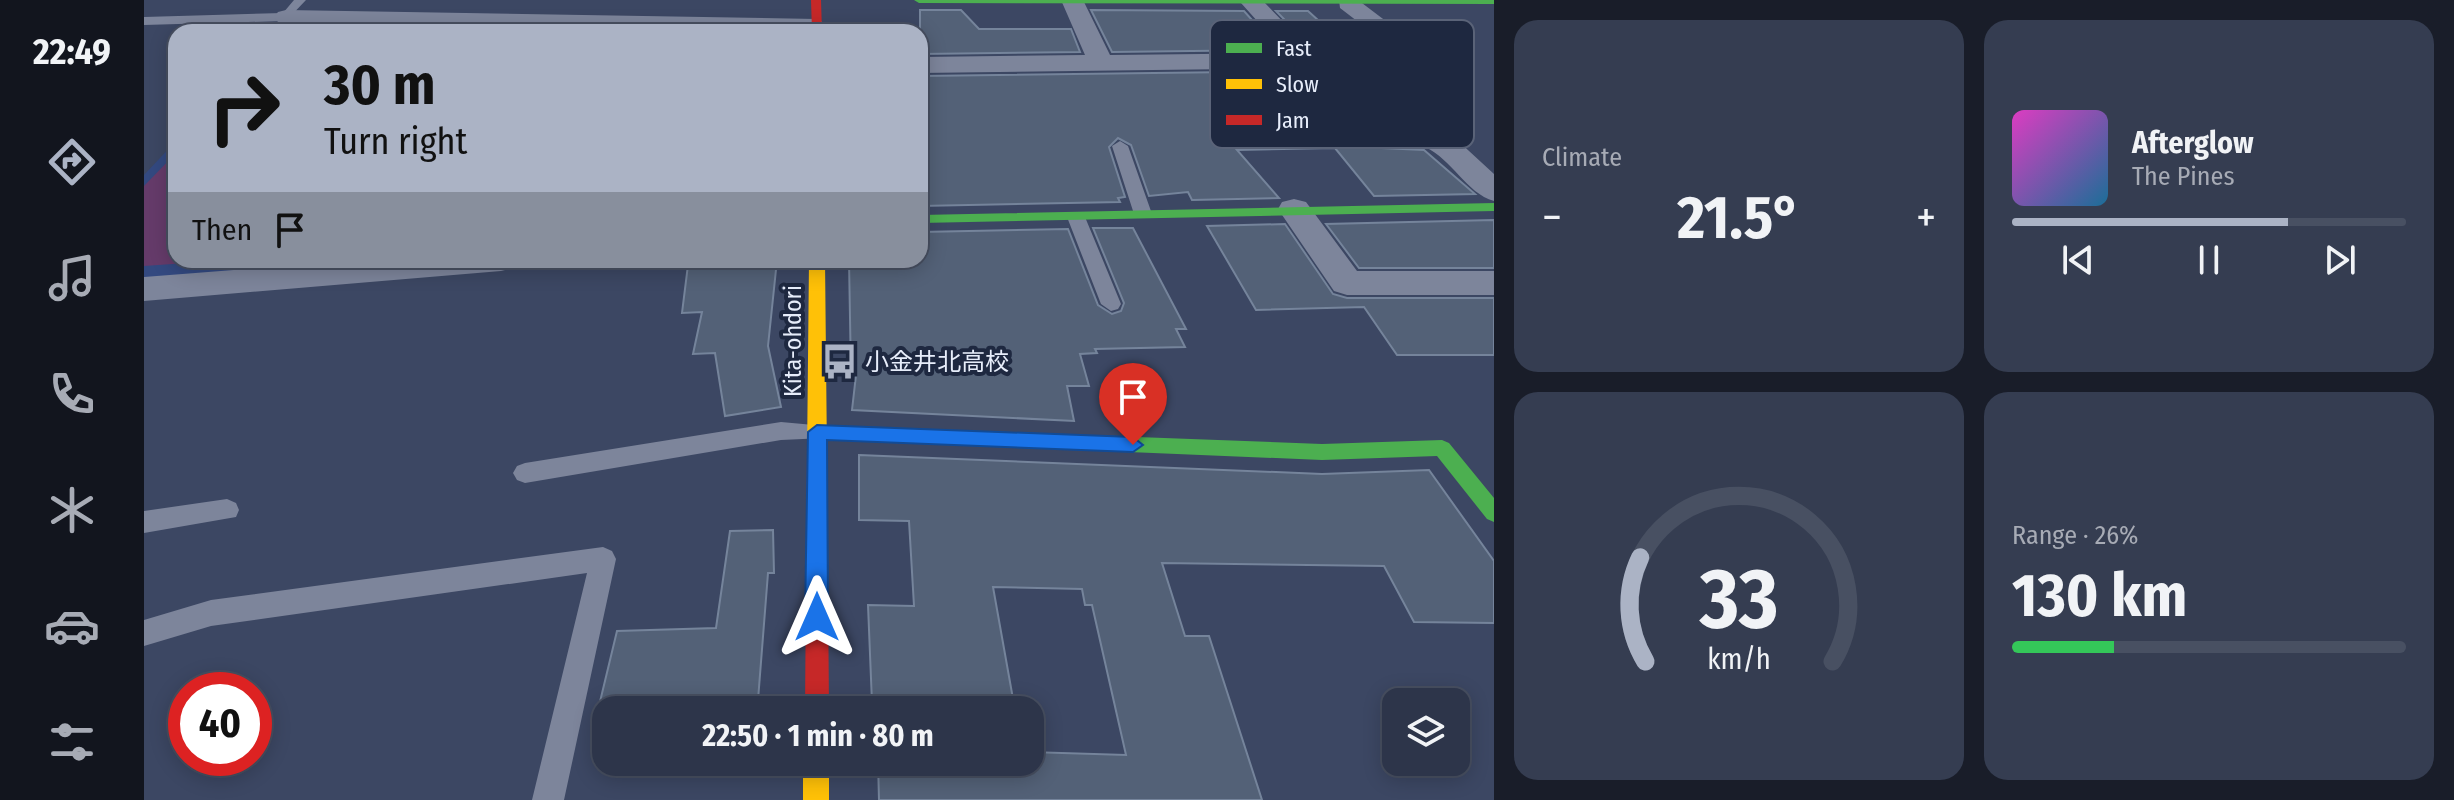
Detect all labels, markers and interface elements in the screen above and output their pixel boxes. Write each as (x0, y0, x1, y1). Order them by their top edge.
legend (1210, 20, 1474, 148)
text: 22:49 (33, 30, 111, 74)
text: Fast (1276, 35, 1312, 62)
text: 30 m (324, 52, 435, 119)
icon: right (192, 56, 296, 160)
text: Slow (1276, 71, 1319, 98)
text: Jam (1276, 107, 1310, 134)
text: Turn right (324, 120, 467, 164)
text: Afterglow (2132, 125, 2254, 161)
icon: directions (44, 134, 100, 190)
text: Climate (1542, 142, 1622, 173)
text: The Pines (2132, 161, 2235, 192)
text: 21.5° (1677, 182, 1801, 254)
text: − (1542, 191, 1562, 244)
text: + (1916, 191, 1936, 244)
icon: arrive (268, 208, 312, 252)
text: Then (192, 212, 252, 248)
icon: previous (2056, 238, 2100, 282)
icon: pause (2187, 238, 2231, 282)
icon: next (2318, 238, 2362, 282)
icon: music (44, 250, 100, 306)
street label: Kita-ohdori (779, 285, 807, 397)
bus stop icon: 小金井北高校 (820, 343, 858, 381)
place label: 小金井北高校 (865, 348, 1009, 376)
pin (1099, 363, 1167, 445)
icon: phone (44, 366, 100, 422)
icon: arrive (1111, 375, 1155, 419)
icon: climate (44, 482, 100, 538)
text: Range · 26% (2012, 520, 2139, 551)
text: 33 (1699, 550, 1778, 650)
text: 130 km (2012, 560, 2187, 632)
position arrow (775, 575, 859, 659)
icon: car (44, 598, 100, 654)
text: km/h (1707, 642, 1771, 677)
speed limit sign: 40 (168, 672, 272, 776)
map controls (1382, 688, 1470, 776)
button: layers (1382, 688, 1470, 776)
icon: filters (44, 714, 100, 770)
text: 22:50 · 1 min · 80 m (702, 718, 934, 754)

